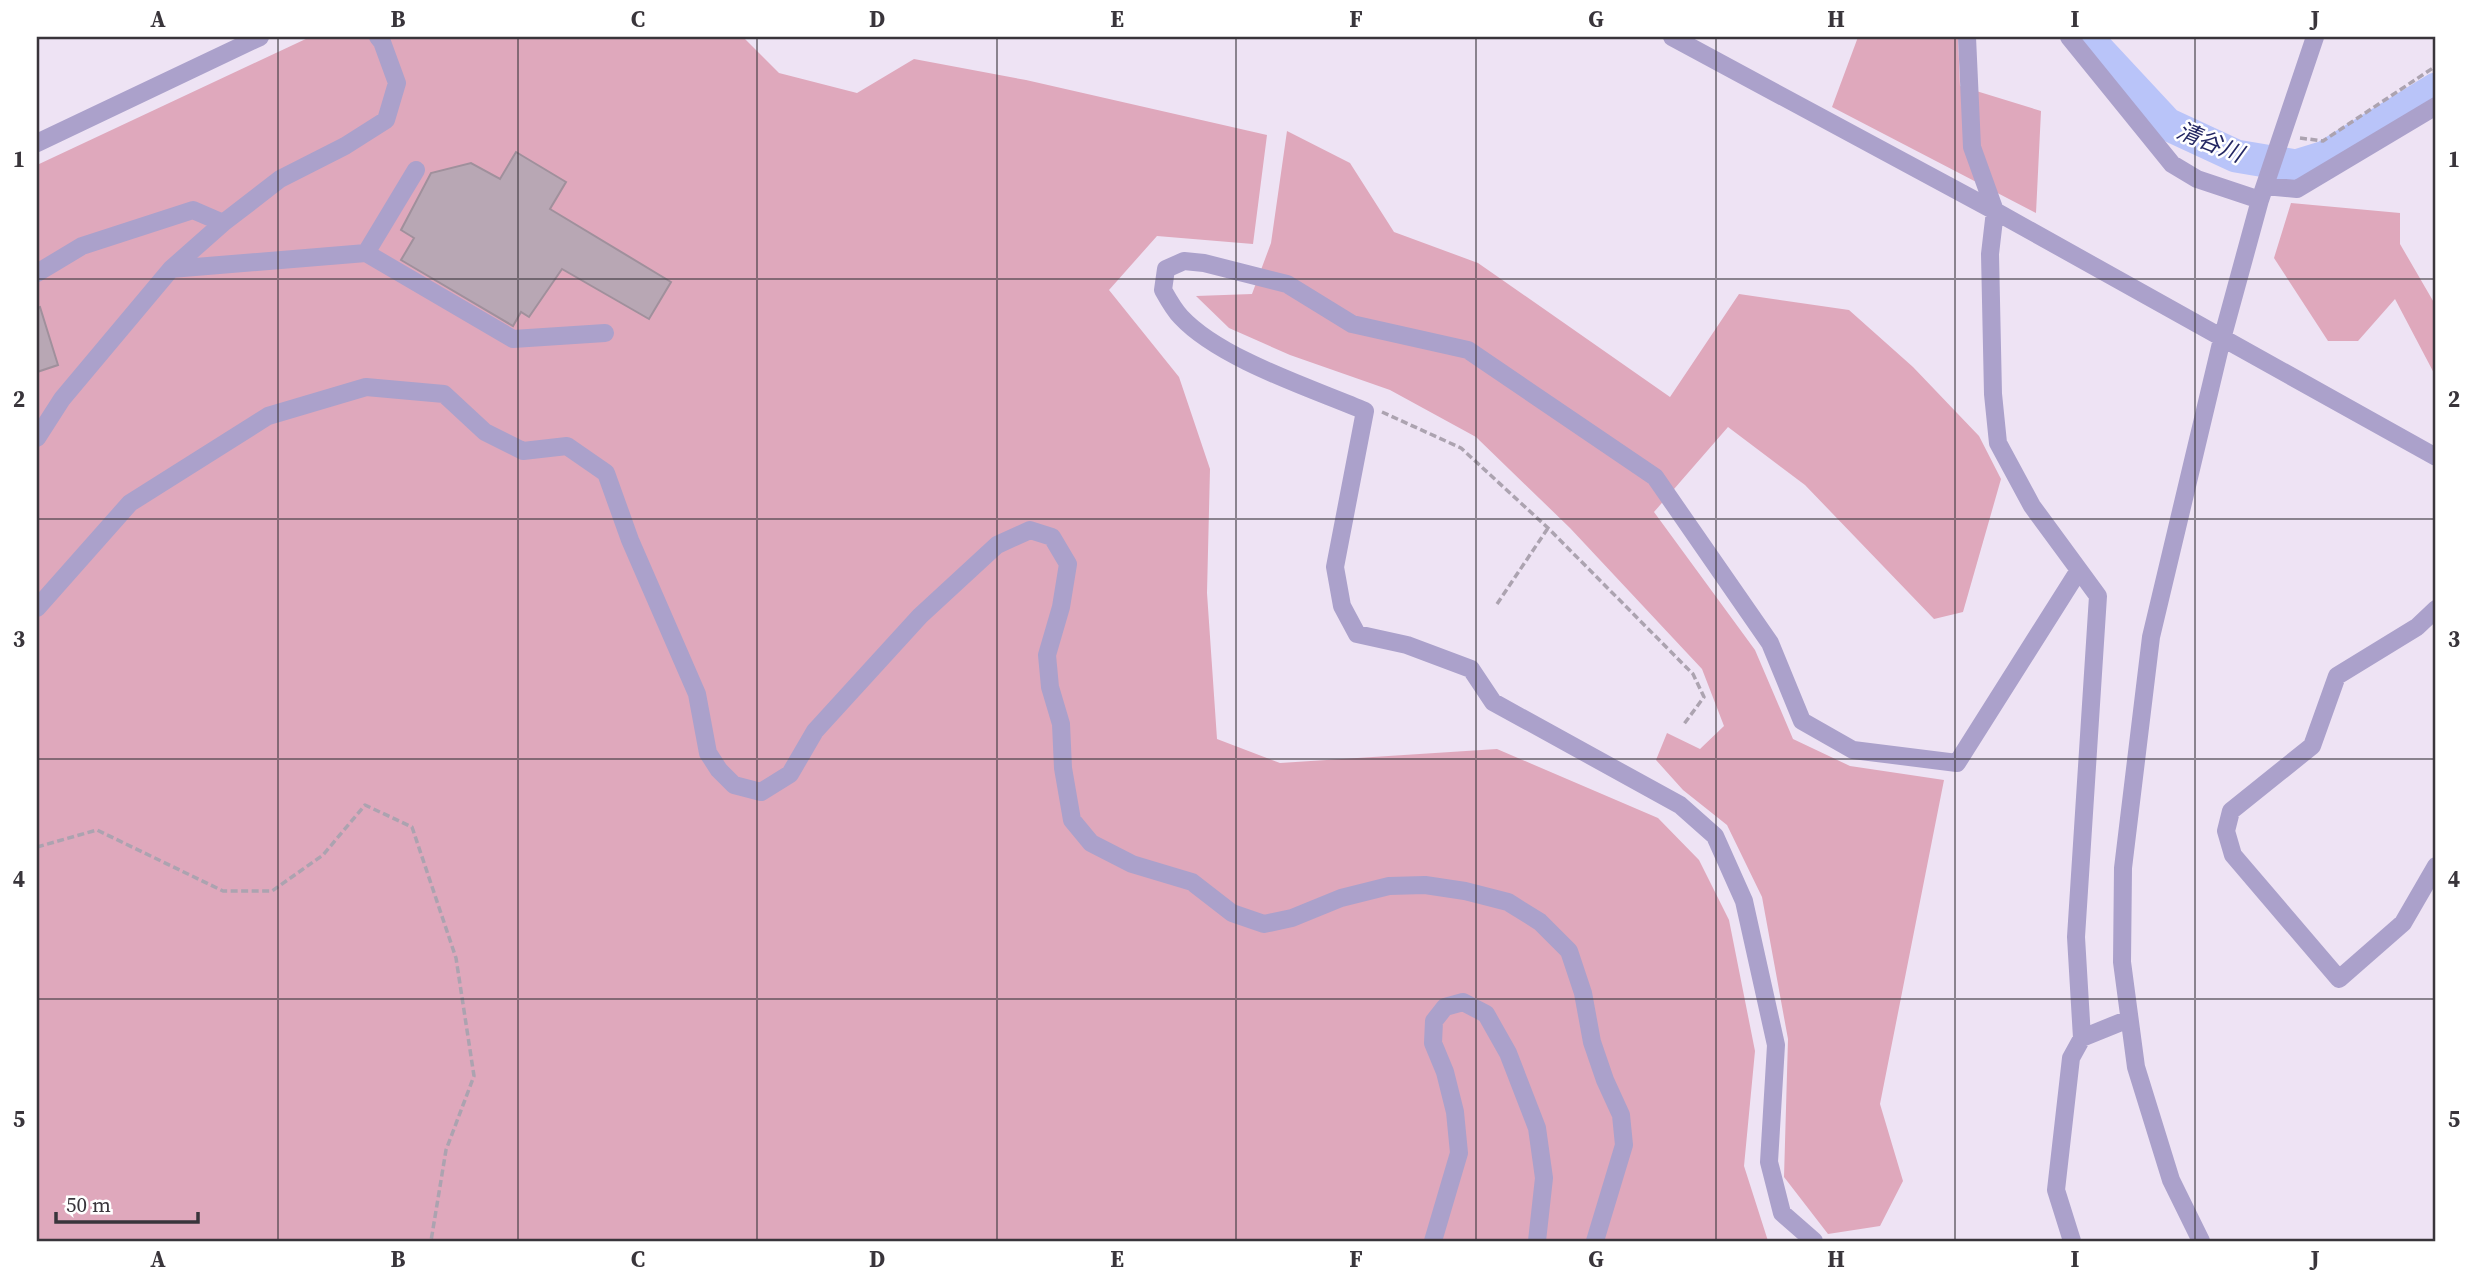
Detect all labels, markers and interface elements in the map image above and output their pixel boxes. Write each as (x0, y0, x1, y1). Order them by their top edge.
text: A (150, 3, 166, 35)
text: B (391, 3, 406, 35)
text: C (631, 3, 645, 35)
text: D (869, 3, 885, 35)
text: E (1110, 3, 1124, 35)
text: F (1349, 3, 1363, 35)
text: G (1588, 3, 1604, 35)
text: H (1827, 3, 1845, 35)
text: I (2071, 3, 2080, 35)
text: J (2308, 3, 2320, 35)
water label: 清谷川 (2172, 114, 2251, 171)
text: 1 (13, 143, 25, 175)
text: 1 (2448, 143, 2460, 175)
text: 2 (13, 383, 25, 415)
text: 2 (2448, 383, 2460, 415)
text: 3 (13, 623, 25, 655)
text: 3 (2448, 623, 2460, 655)
text: 4 (13, 863, 25, 895)
text: 4 (2448, 863, 2460, 895)
text: 5 (13, 1103, 25, 1135)
text: 5 (2448, 1103, 2460, 1135)
scale bar (56, 1180, 198, 1224)
text: 50 m (66, 1190, 111, 1219)
text: A (150, 1243, 166, 1275)
text: B (391, 1243, 406, 1275)
text: C (631, 1243, 645, 1275)
text: D (869, 1243, 885, 1275)
text: E (1110, 1243, 1124, 1275)
text: F (1349, 1243, 1363, 1275)
text: G (1588, 1243, 1604, 1275)
text: H (1827, 1243, 1845, 1275)
text: I (2071, 1243, 2080, 1275)
text: J (2308, 1243, 2320, 1275)

